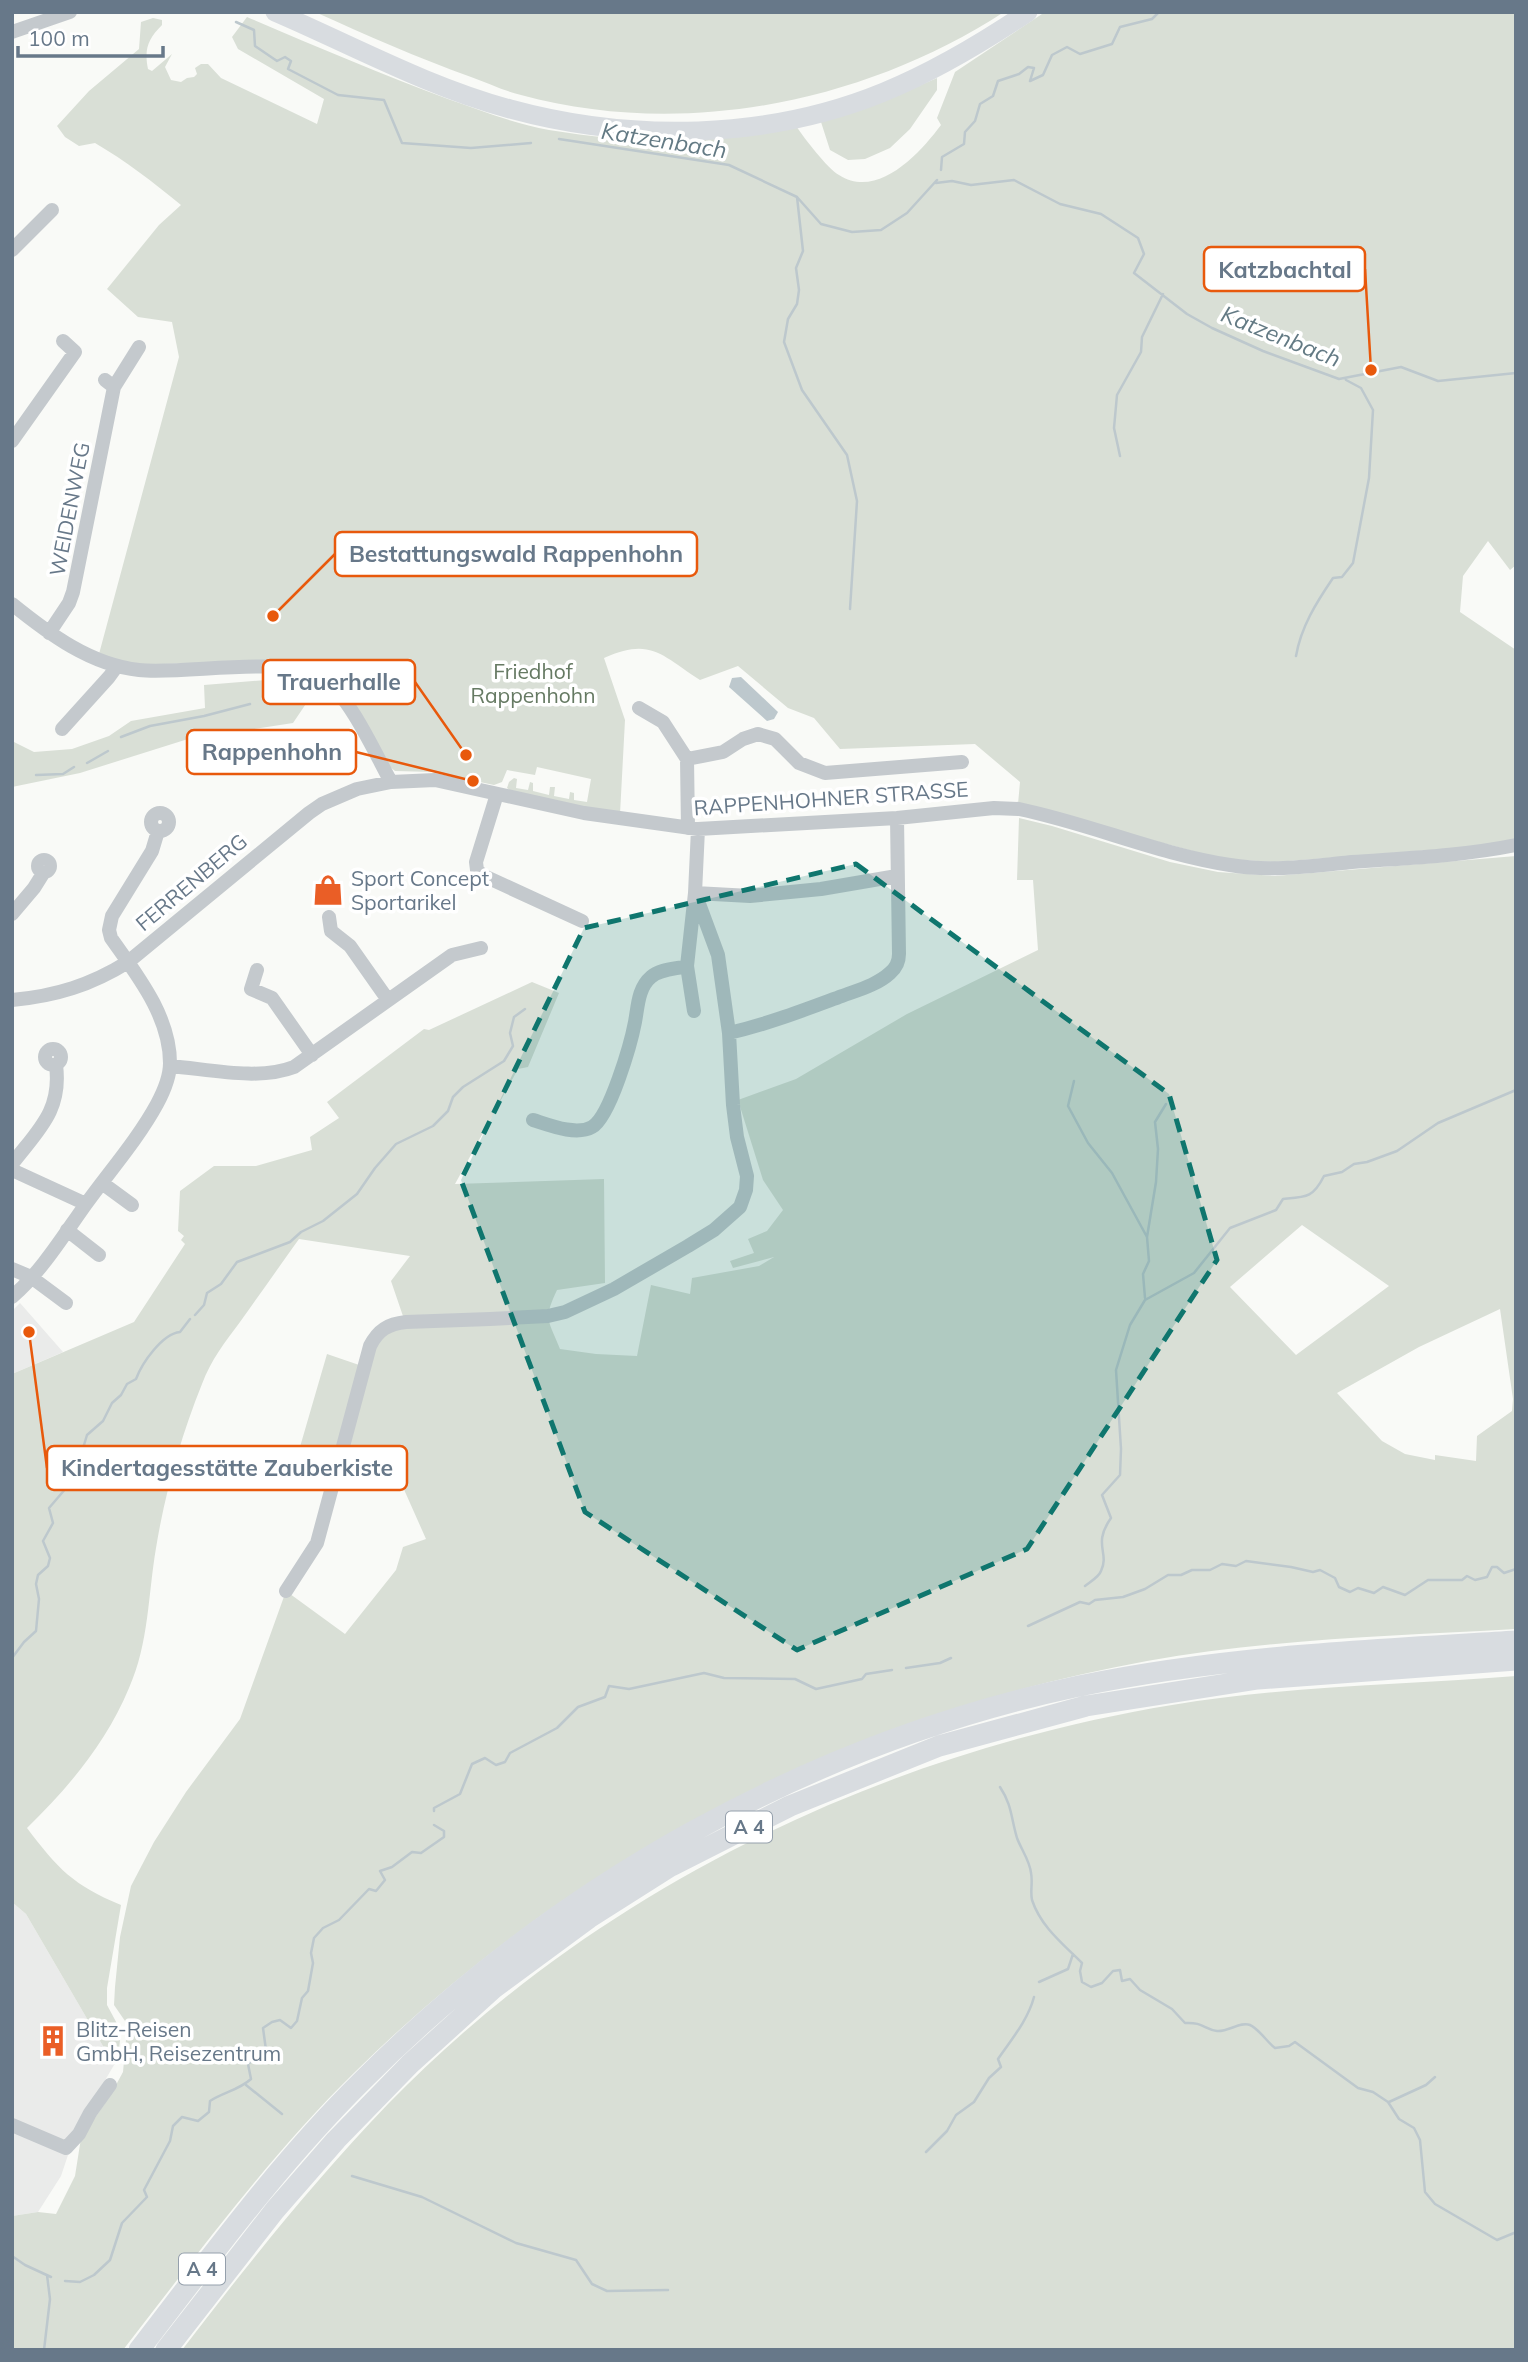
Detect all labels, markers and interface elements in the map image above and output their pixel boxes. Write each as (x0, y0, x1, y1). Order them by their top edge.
scale bar (18, 14, 163, 58)
text: 100 m (28, 25, 90, 51)
water label: Katzenbach (599, 116, 729, 164)
callout: Katzbachtal (1204, 247, 1365, 291)
text: Katzbachtal (1218, 255, 1352, 284)
water label: Katzenbach (1217, 299, 1345, 373)
street label: WEIDENWEG (43, 440, 95, 578)
callout: Bestattungswald Rappenhohn (335, 532, 697, 576)
text: Bestattungswald Rappenhohn (349, 539, 683, 568)
park label: Friedhof Rappenhohn (471, 658, 595, 708)
callout: Trauerhalle (263, 660, 415, 704)
text: Trauerhalle (277, 667, 401, 696)
callout: Rappenhohn (187, 730, 356, 774)
text: Rappenhohn (202, 737, 342, 766)
street label: RAPPENHOHNER STRASSE (693, 775, 969, 821)
street label: FERRENBERG (130, 828, 252, 936)
place label: Sport Concept Sportarikel (351, 865, 489, 915)
shop icon: Sport Concept Sportarikel (311, 873, 345, 907)
callout: Kindertagesstätte Zauberkiste (47, 1446, 407, 1490)
text: Kindertagesstätte Zauberkiste (61, 1453, 393, 1482)
road number: A 4 (726, 1812, 772, 1842)
place label: Blitz-Reisen GmbH, Reisezentrum (76, 2016, 281, 2066)
building icon: Blitz-Reisen GmbH, Reisezentrum (36, 2024, 70, 2058)
road number: A 4 (179, 2254, 225, 2284)

